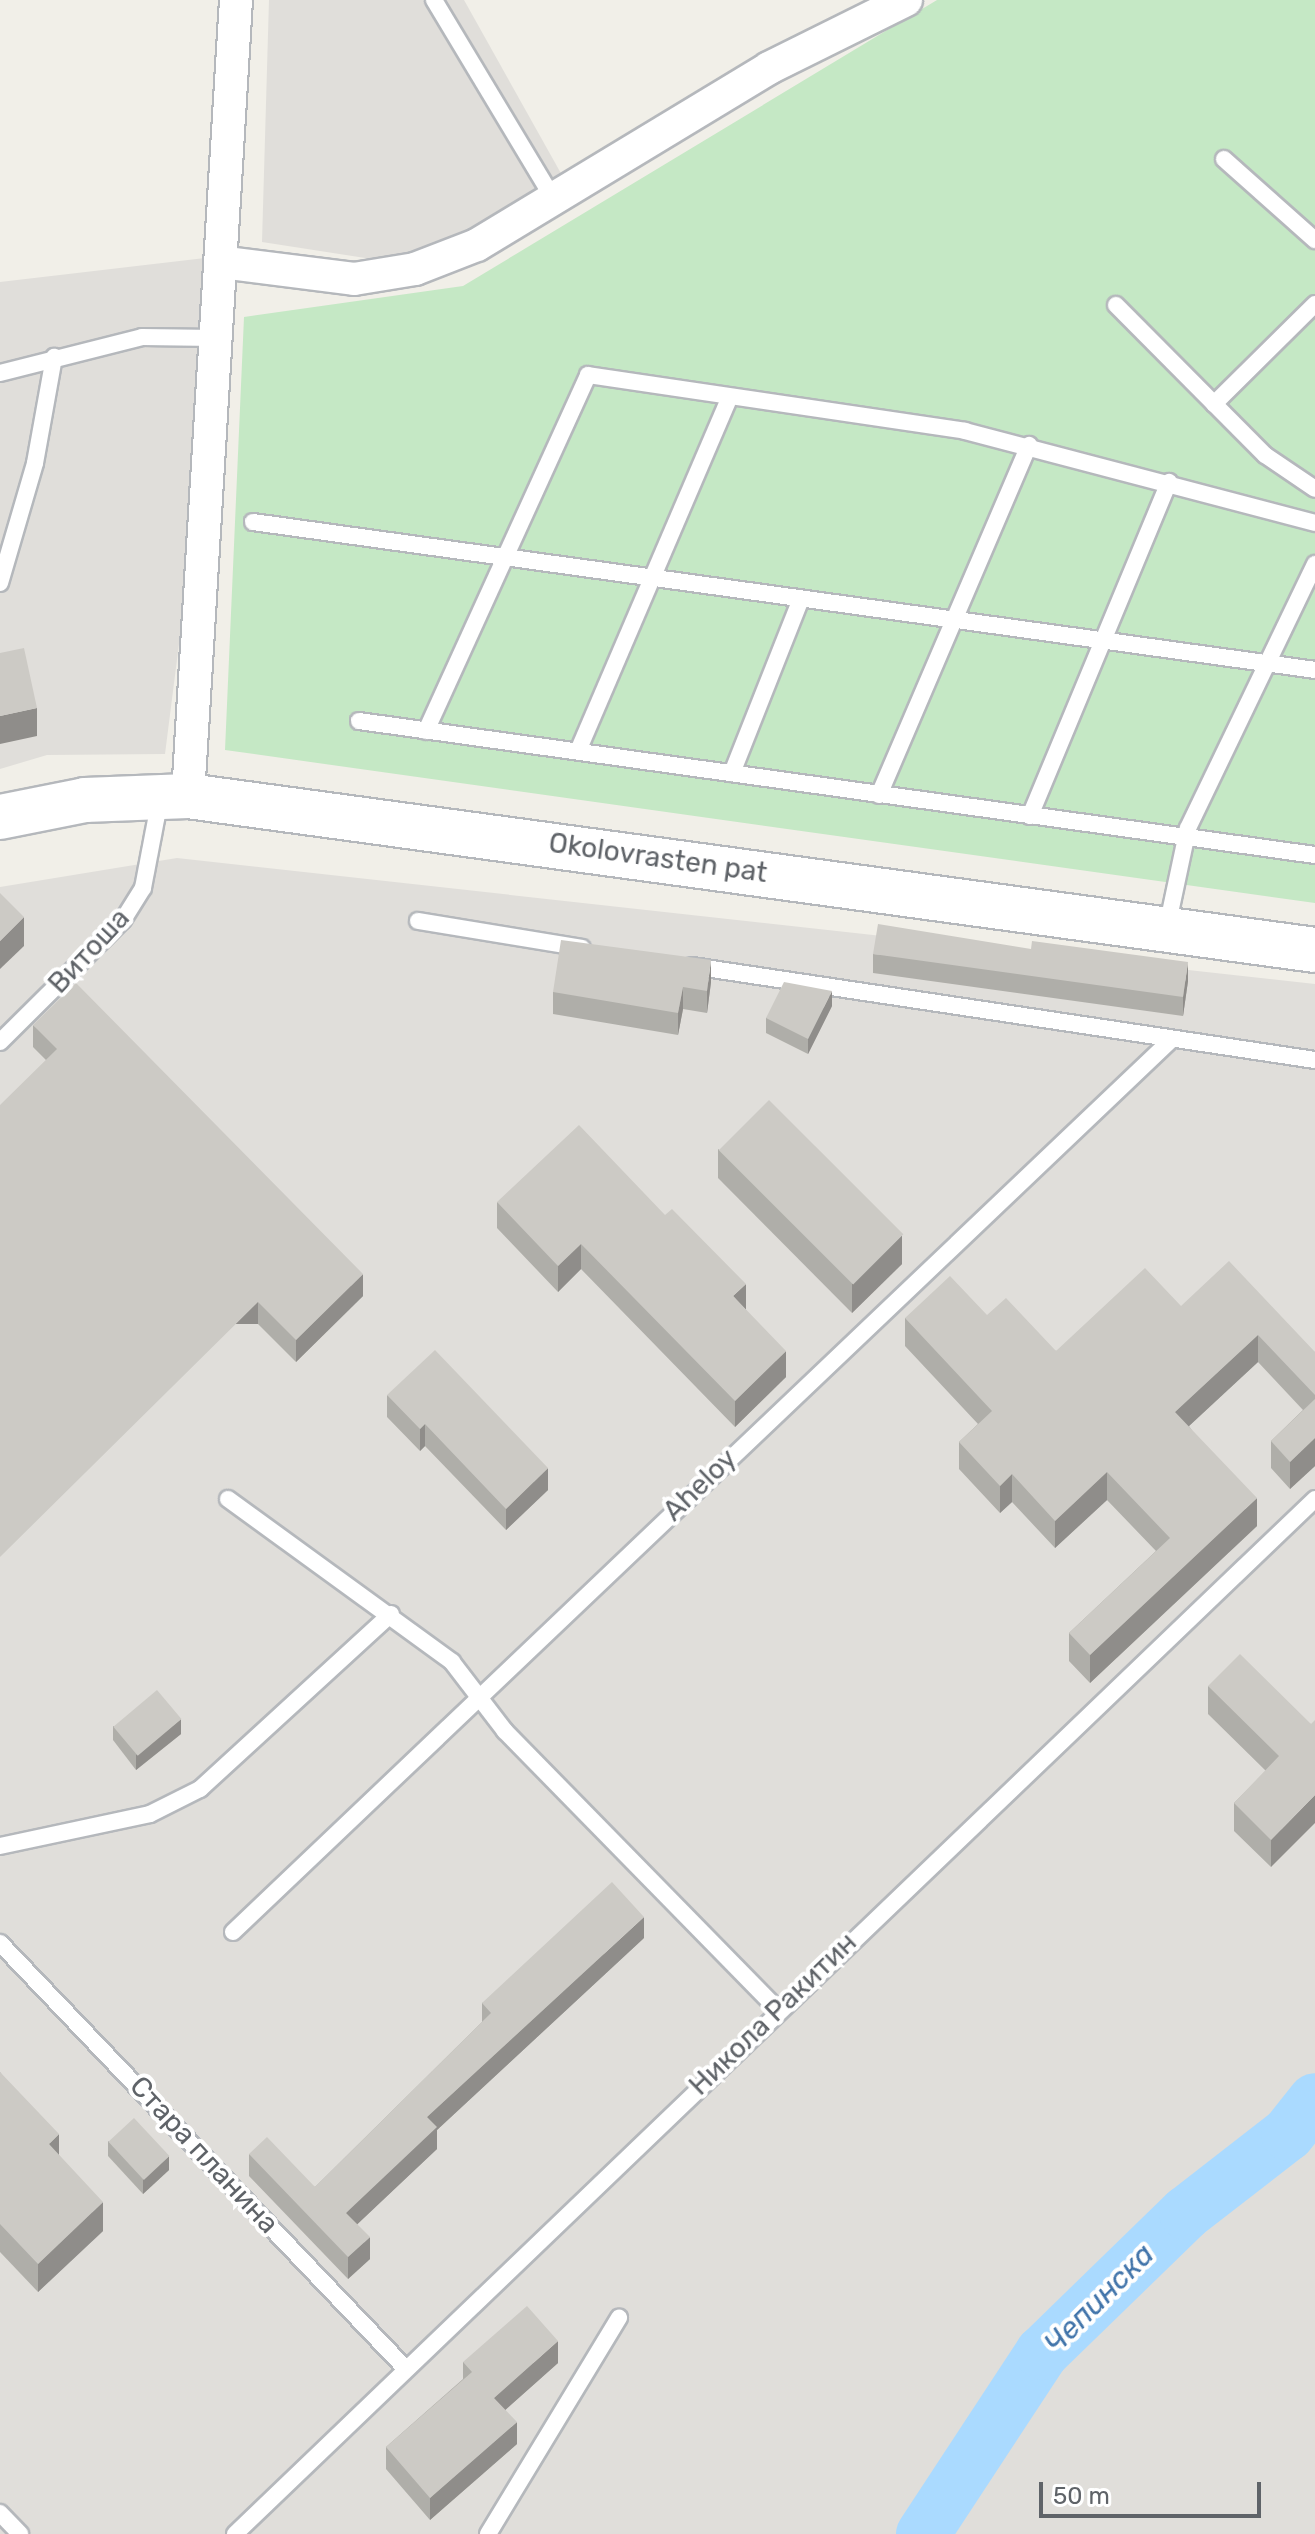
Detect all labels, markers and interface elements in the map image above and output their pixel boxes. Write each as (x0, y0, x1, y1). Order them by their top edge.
street label: Okolovrasten pat (547, 826, 769, 890)
street label: Витоша (41, 902, 137, 1000)
street label: Aheloy (656, 1442, 744, 1528)
street label: Никола Ракитин (682, 1926, 864, 2102)
street label: Стара планина (123, 2070, 285, 2240)
water label: Чепинска (1037, 2237, 1161, 2361)
scale bar (1043, 2466, 1265, 2516)
text: 50 m (1053, 2482, 1110, 2510)

